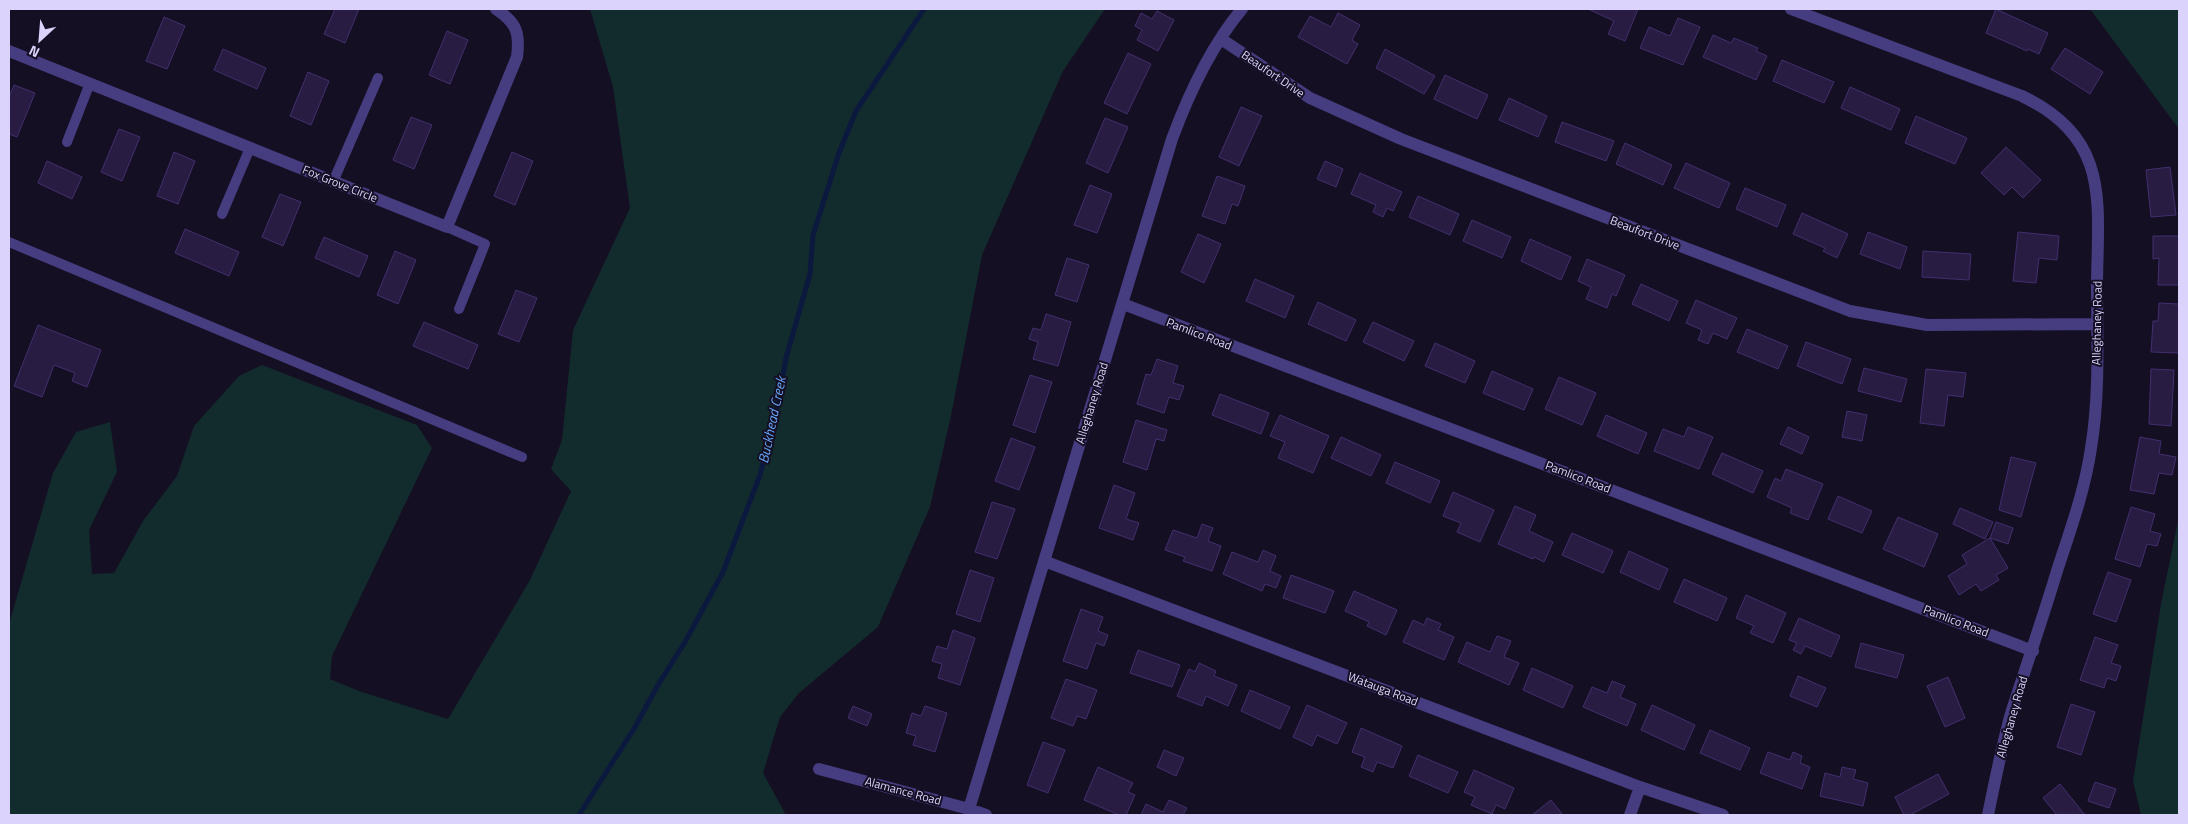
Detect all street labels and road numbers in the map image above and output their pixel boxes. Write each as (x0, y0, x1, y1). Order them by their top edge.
street label: Beaufort Drive (1238, 45, 1309, 102)
street label: Fox Grove Circle (300, 160, 381, 207)
street label: Beaufort Drive (1608, 211, 1683, 255)
street label: Alleghaney Road (2086, 281, 2107, 365)
street label: Pamlico Road (1164, 312, 1235, 355)
street label: Alleghaney Road (1070, 360, 1113, 446)
street label: Pamlico Road (1543, 455, 1614, 498)
street label: Pamlico Road (1921, 599, 1992, 642)
street label: Watauga Road (1345, 666, 1421, 711)
street label: Alleghaney Road (1991, 674, 2032, 760)
street label: Alamance Road (863, 771, 943, 810)

